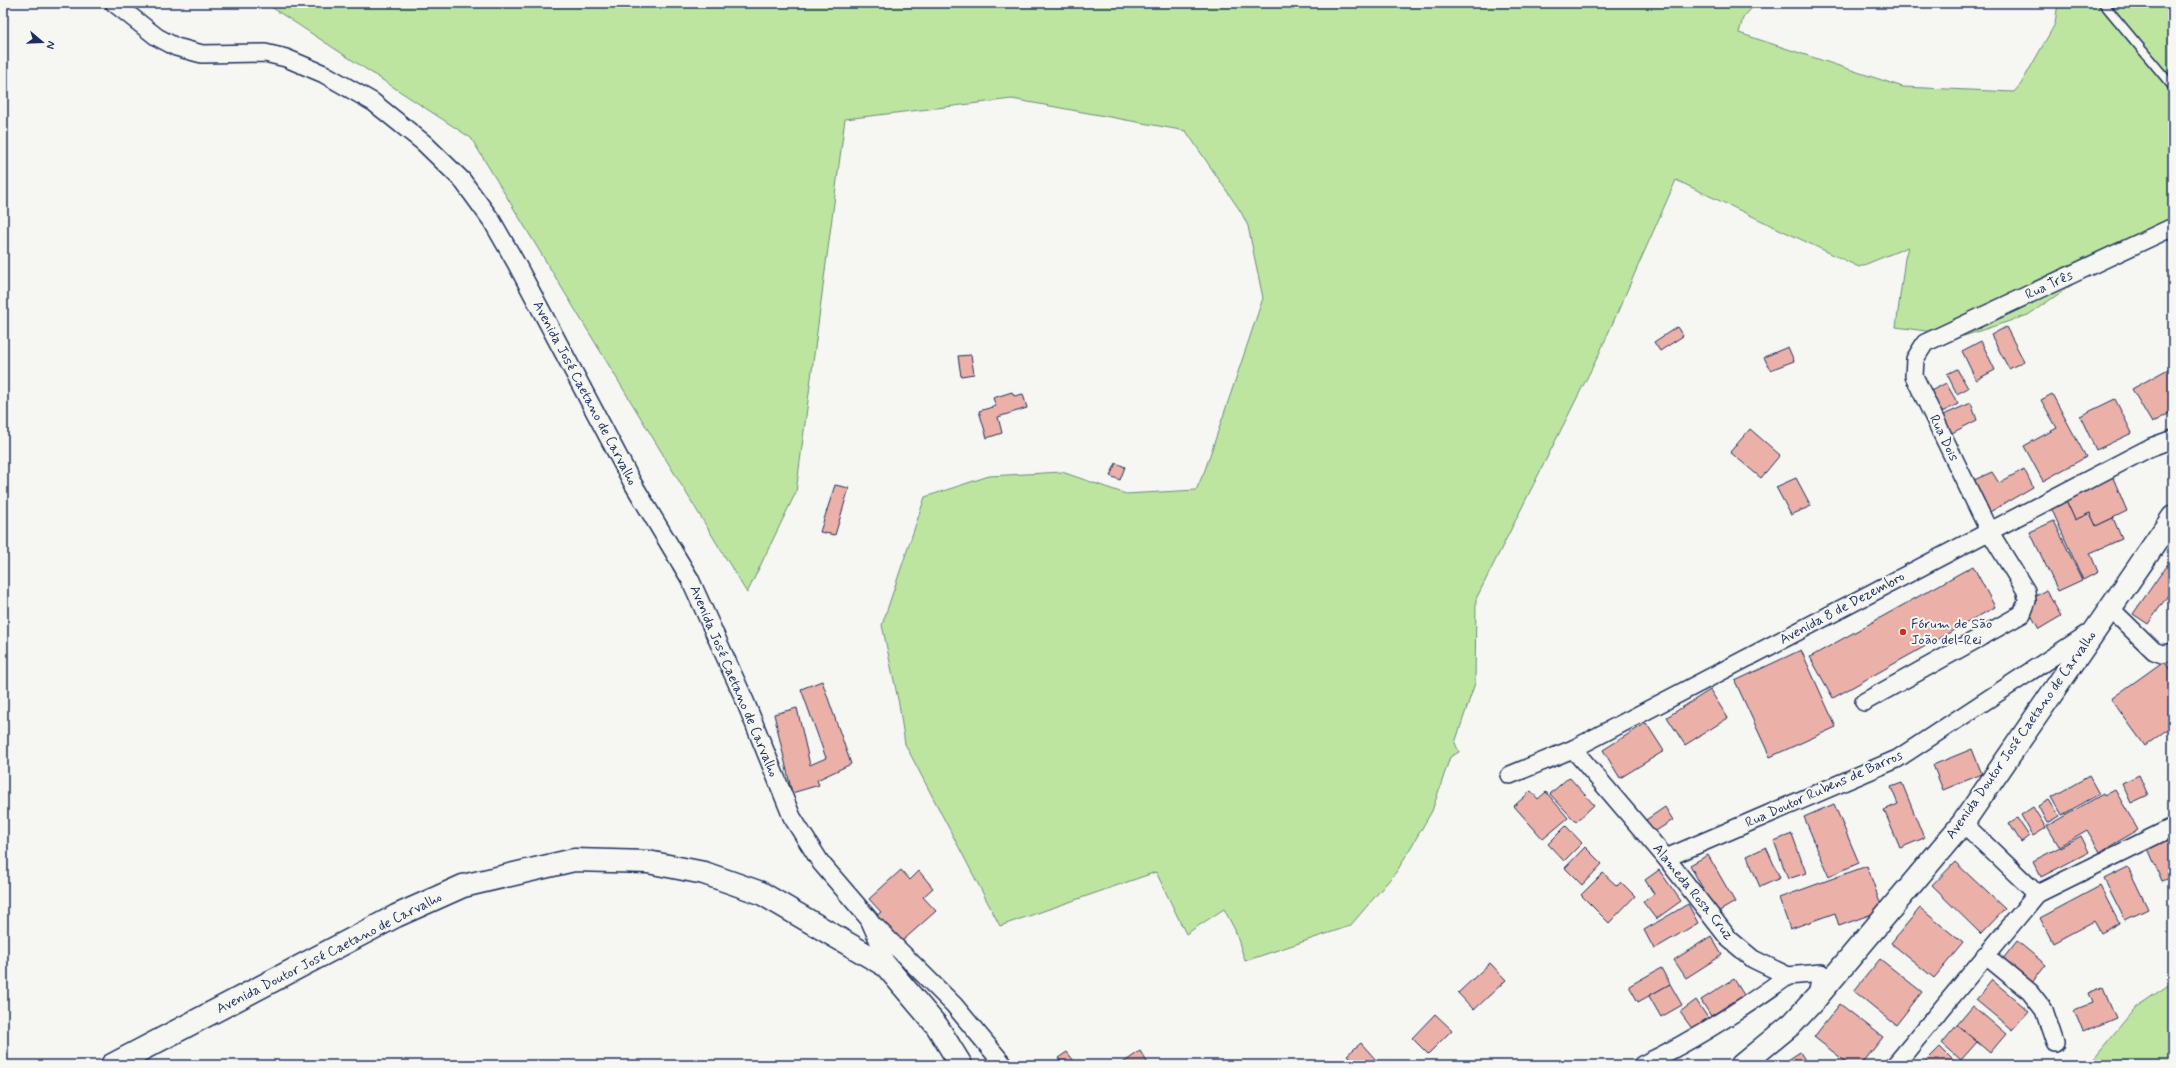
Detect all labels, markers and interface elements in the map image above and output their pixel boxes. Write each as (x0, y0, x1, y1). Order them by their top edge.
north arrow (22, 22, 62, 62)
text: N (43, 39, 58, 51)
street label: Rua Três (2022, 266, 2076, 304)
street label: Avenida José Caetano de Carvalho (529, 298, 641, 488)
street label: Rua Dois (1925, 412, 1963, 464)
street label: Avenida 8 de Dezembro (1776, 567, 1908, 649)
street label: Avenida José Caetano de Carvalho (685, 583, 783, 779)
place label: Fórum de São João del-Rei (1911, 615, 1992, 649)
marker: Fórum de São João del-Rei (1898, 627, 1908, 637)
street label: Avenida Doutor José Caetano de Carvalho (1942, 627, 2100, 843)
street label: Rua Doutor Rubens de Barros (1743, 746, 1905, 832)
street label: Alameda Rosa Cruz (1649, 840, 1738, 944)
street label: Avenida Doutor José Caetano de Carvalho (213, 888, 445, 1018)

